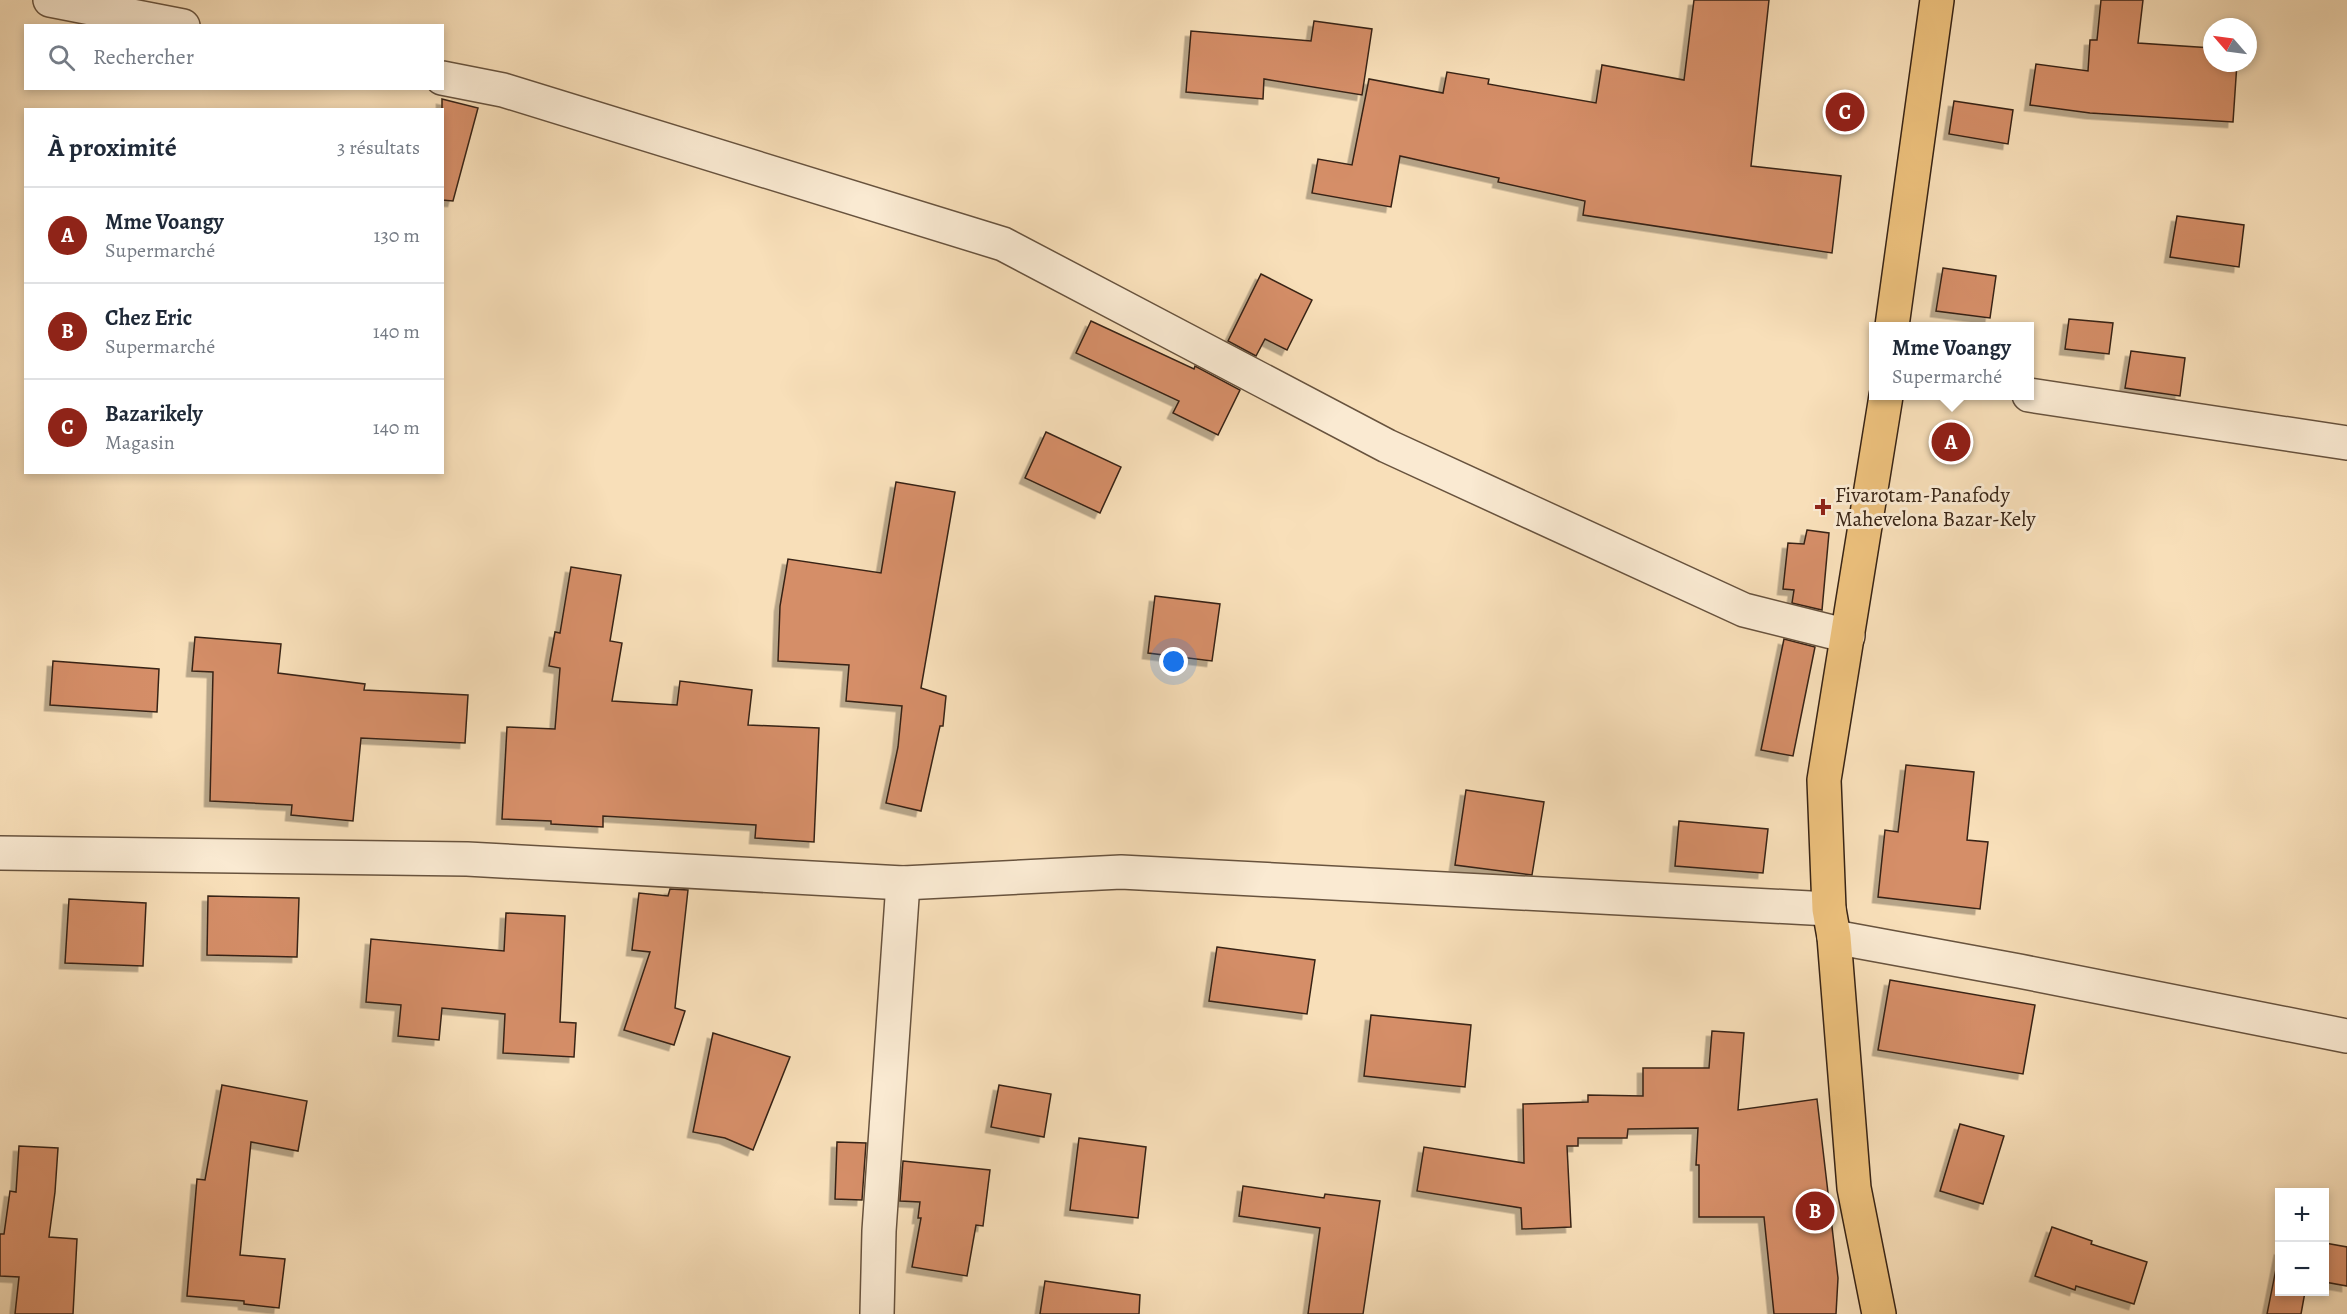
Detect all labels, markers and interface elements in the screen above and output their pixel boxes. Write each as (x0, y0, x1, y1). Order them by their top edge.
north arrow (2203, 18, 2257, 72)
search box (24, 24, 444, 90)
icon: search (45, 41, 78, 74)
text: Rechercher (93, 42, 194, 72)
pin: C (1826, 90, 1864, 134)
text: À proximité (48, 130, 177, 165)
text: 3 résultats (337, 134, 420, 161)
text: Mme Voangy (105, 207, 224, 237)
text: A (61, 222, 74, 249)
text: 130 m (374, 222, 420, 249)
text: Supermarché (105, 237, 215, 264)
text: Chez Eric (105, 303, 192, 333)
text: B (61, 318, 74, 345)
text: 140 m (373, 318, 420, 345)
popup (1869, 322, 2034, 400)
text: Supermarché (105, 333, 215, 360)
text: Mme Voangy (1892, 333, 2011, 363)
text: Supermarché (1892, 363, 2002, 390)
text: Bazarikely (105, 399, 203, 429)
text: C (61, 414, 74, 441)
text: 140 m (373, 414, 420, 441)
pin: A (1932, 420, 1970, 464)
text: Magasin (105, 429, 175, 456)
place label: Fivarotam-Panafody Mahevelona Bazar-Kely (1835, 481, 2036, 533)
marker: Fivarotam-Panafody Mahevelona Bazar-Kely (1816, 500, 1830, 514)
your location (1159, 647, 1188, 676)
pin: B (1796, 1188, 1834, 1234)
map controls (2275, 1188, 2329, 1296)
button: + (2275, 1188, 2329, 1242)
button: − (2275, 1242, 2329, 1296)

